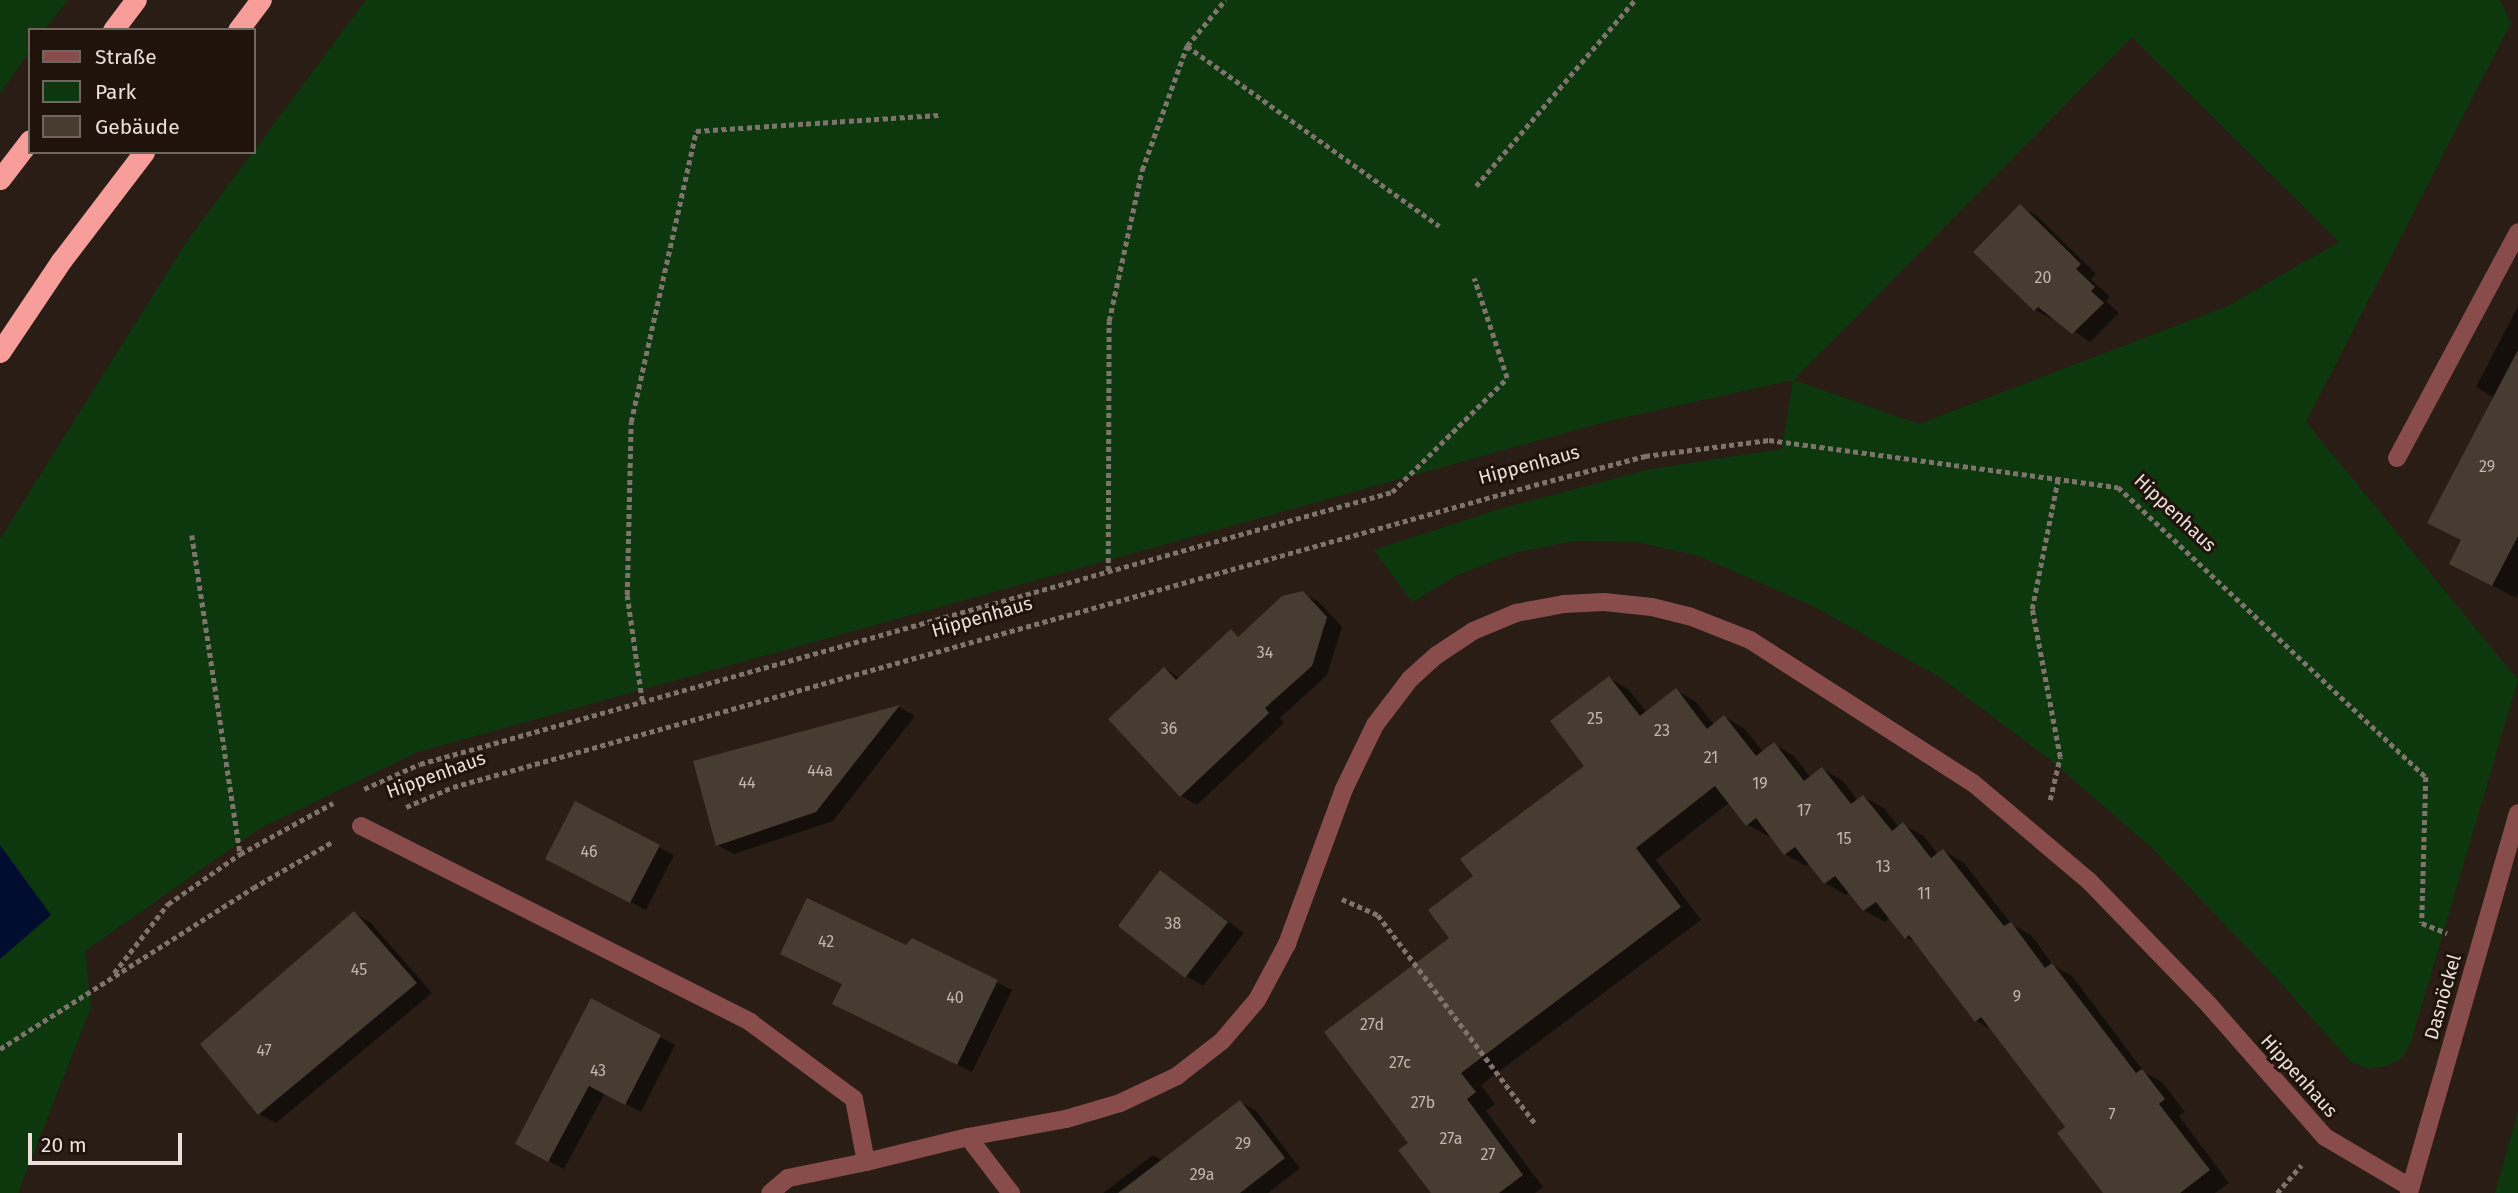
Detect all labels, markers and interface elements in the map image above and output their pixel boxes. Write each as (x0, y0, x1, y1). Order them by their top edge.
legend (28, 28, 256, 154)
text: Straße (95, 44, 157, 70)
text: Park (95, 79, 136, 105)
text: Gebäude (95, 114, 180, 140)
house number: 20 (2035, 268, 2051, 288)
street label: Hippenhaus (1476, 441, 1582, 489)
house number: 29 (2479, 457, 2495, 477)
street label: Hippenhaus (2129, 469, 2221, 557)
street label: Hippenhaus (929, 592, 1035, 642)
house number: 34 (1257, 643, 1273, 663)
house number: 25 (1587, 709, 1603, 729)
house number: 36 (1161, 719, 1177, 739)
house number: 23 (1654, 721, 1670, 741)
street label: Hippenhaus (383, 747, 489, 803)
house number: 21 (1704, 748, 1718, 768)
house number: 44a (807, 761, 833, 781)
house number: 44 (738, 773, 756, 793)
house number: 19 (1752, 774, 1768, 794)
house number: 17 (1797, 801, 1811, 821)
house number: 15 (1837, 829, 1851, 849)
house number: 46 (580, 842, 598, 862)
house number: 13 (1876, 857, 1890, 877)
house number: 11 (1917, 884, 1931, 904)
house number: 38 (1165, 914, 1181, 934)
house number: 42 (818, 932, 834, 952)
street label: Dasnöckel (2420, 952, 2466, 1042)
house number: 45 (351, 960, 367, 980)
house number: 9 (2013, 987, 2021, 1007)
house number: 40 (946, 988, 964, 1008)
house number: 27d (1360, 1015, 1384, 1035)
street label: Hippenhaus (2256, 1030, 2342, 1122)
house number: 47 (256, 1041, 272, 1061)
house number: 27c (1389, 1053, 1411, 1073)
house number: 43 (590, 1061, 606, 1081)
house number: 27b (1411, 1093, 1435, 1113)
house number: 7 (2108, 1105, 2116, 1125)
scale bar (32, 1120, 186, 1164)
house number: 27a (1439, 1129, 1463, 1149)
text: 20 m (41, 1132, 87, 1158)
house number: 29 (1235, 1134, 1251, 1154)
house number: 27 (1481, 1145, 1495, 1165)
house number: 29a (1190, 1165, 1214, 1185)

